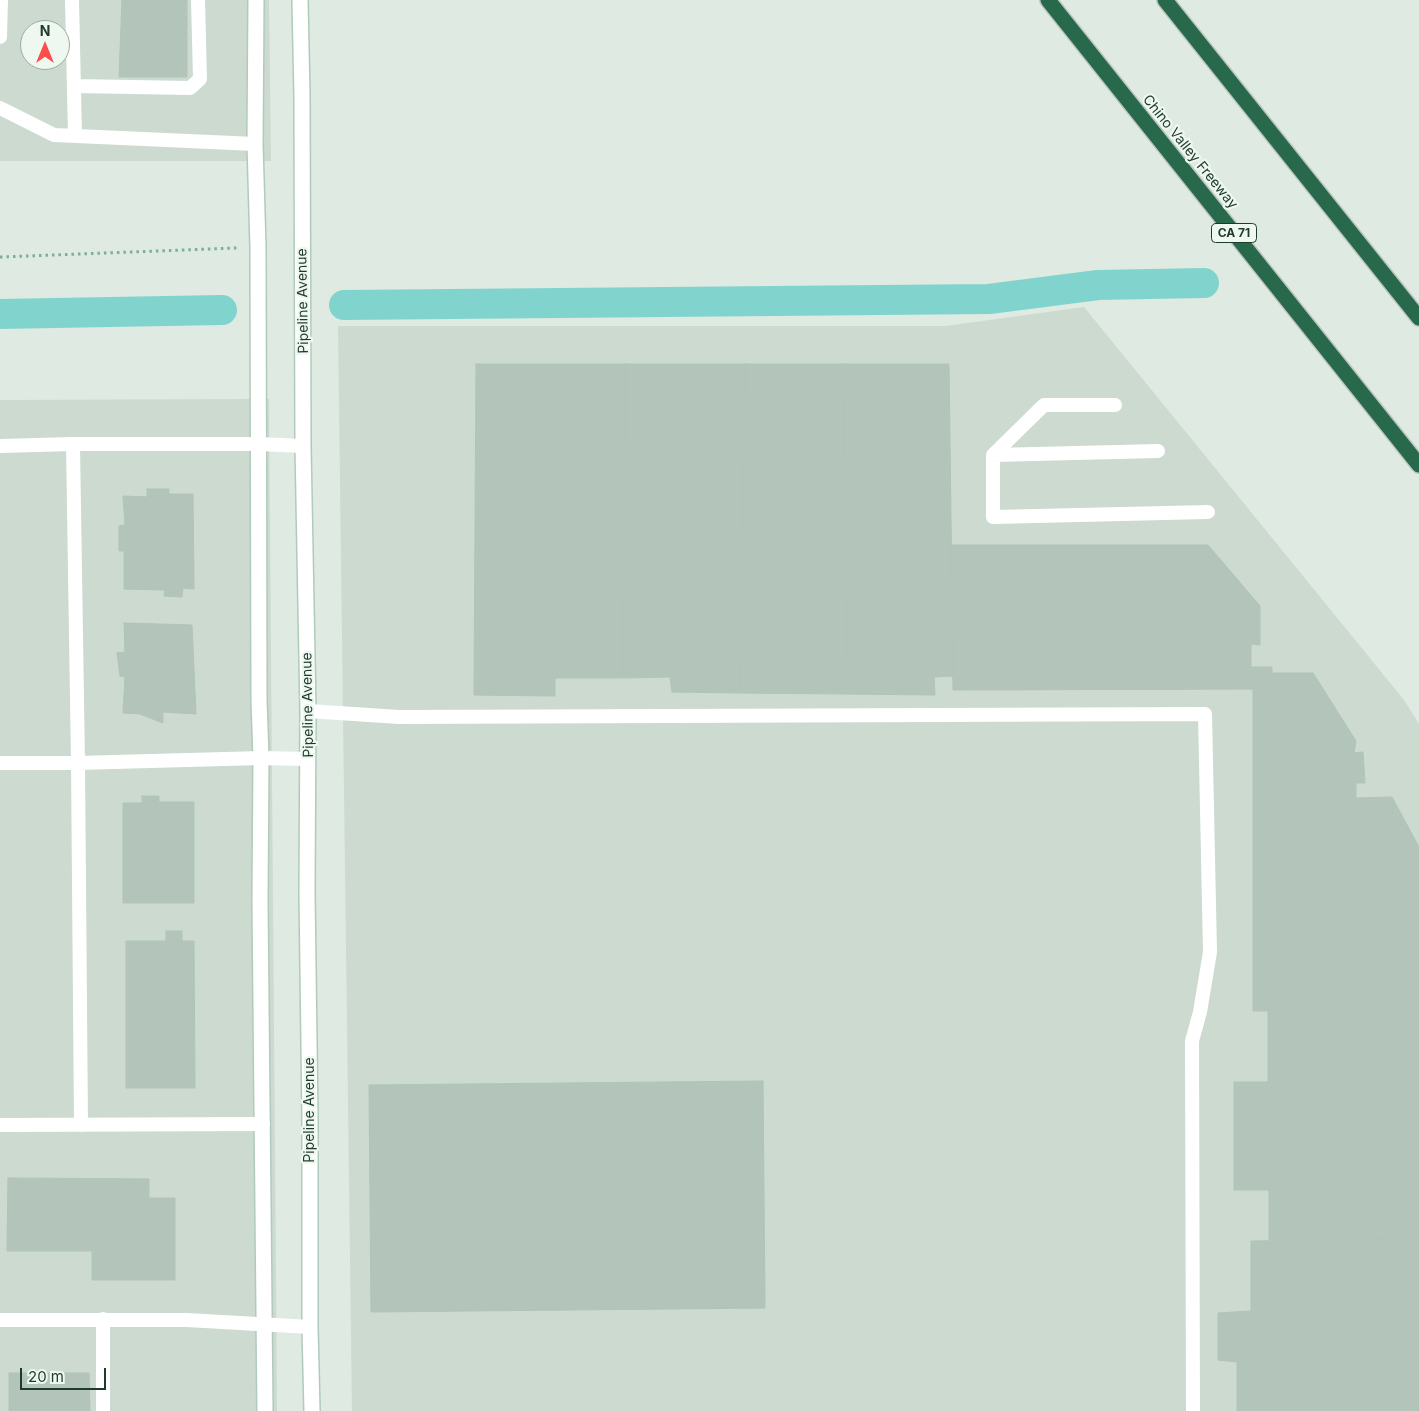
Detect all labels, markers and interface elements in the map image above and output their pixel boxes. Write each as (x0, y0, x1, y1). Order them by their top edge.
north arrow (20, 20, 70, 70)
text: N (40, 22, 50, 39)
street label: Chino Valley Freeway (1139, 92, 1241, 212)
road number: CA 71 (1212, 224, 1256, 242)
street label: Pipeline Avenue (294, 248, 312, 354)
street label: Pipeline Avenue (299, 652, 317, 758)
street label: Pipeline Avenue (302, 1057, 318, 1163)
scale bar (22, 1358, 109, 1390)
text: 20 m (28, 1367, 64, 1386)

